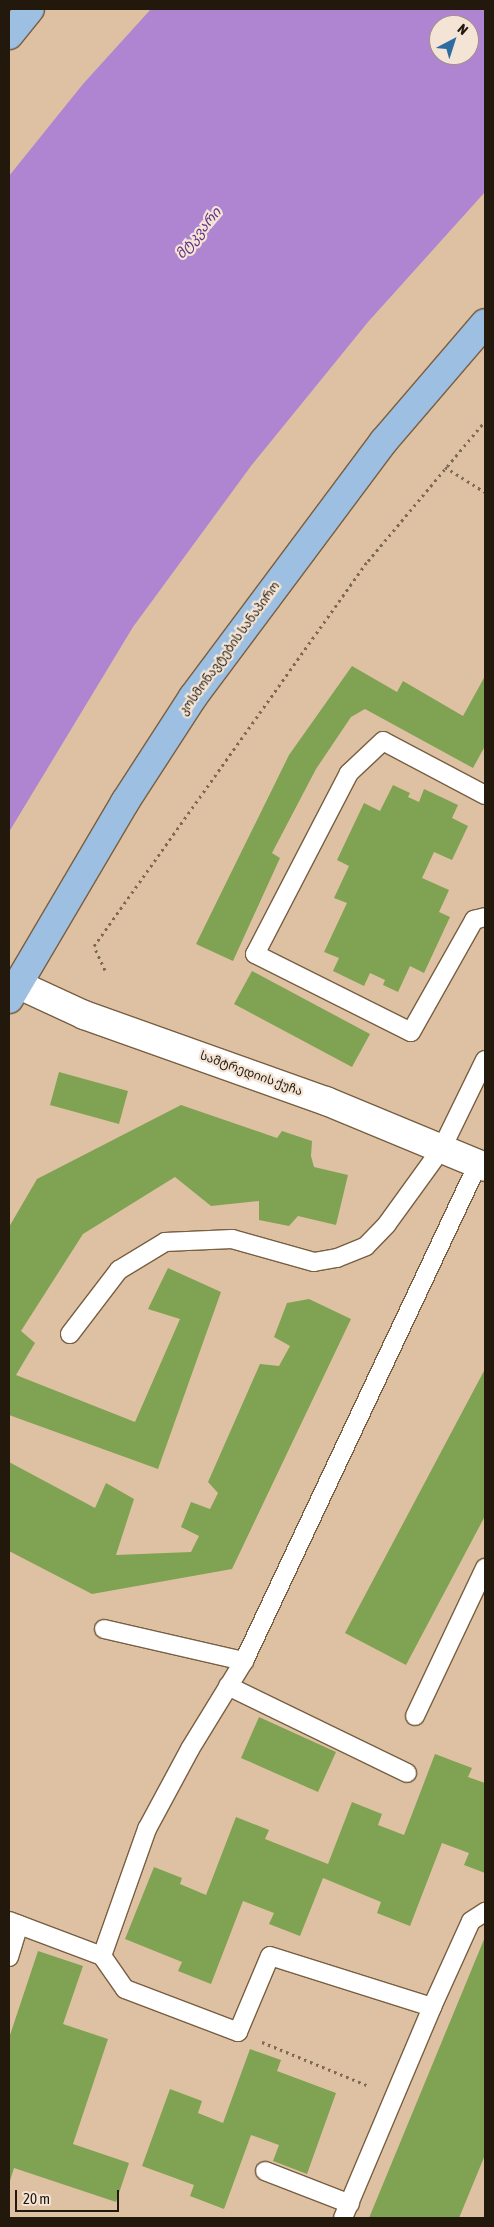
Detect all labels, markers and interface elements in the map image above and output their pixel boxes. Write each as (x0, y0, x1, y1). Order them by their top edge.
north arrow (429, 15, 479, 65)
text: N (455, 20, 471, 38)
water label: მტკვარი (172, 204, 224, 262)
street label: კოსმონავტების სანაპირო (177, 580, 283, 718)
street label: სამტრედიის ქუჩა (198, 1049, 304, 1099)
scale bar (18, 2180, 121, 2212)
text: 20 m (23, 2190, 50, 2207)

